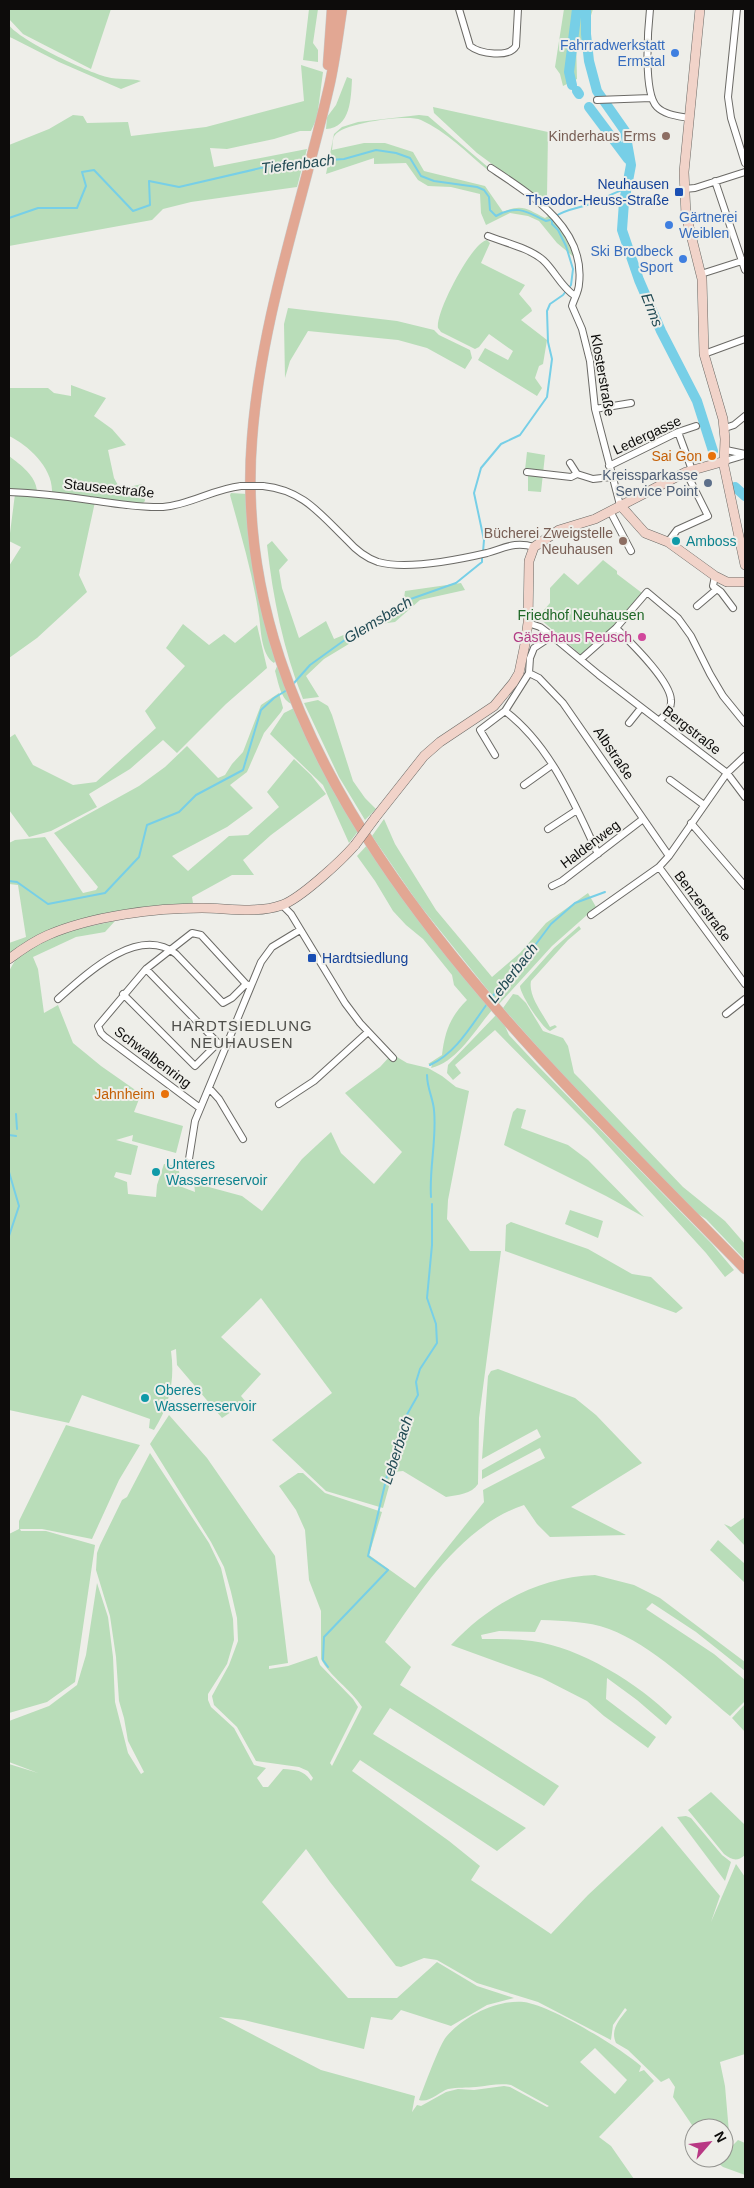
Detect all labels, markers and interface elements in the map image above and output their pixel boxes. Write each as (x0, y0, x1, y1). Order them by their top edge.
place label: Fahrradwerkstatt Ermstal (560, 37, 665, 69)
marker: Fahrradwerkstatt Ermstal (669, 47, 681, 59)
place label: Kinderhaus Erms (549, 128, 656, 144)
marker: Kinderhaus Erms (660, 130, 672, 142)
water label: Tiefenbach (260, 151, 336, 176)
place label: Neuhausen Theodor-Heuss-Straße (526, 176, 669, 208)
marker: Neuhausen Theodor-Heuss-Straße (673, 186, 685, 198)
place label: Gärtnerei Weiblen (679, 209, 737, 241)
marker: Gärtnerei Weiblen (663, 219, 675, 231)
place label: Ski Brodbeck Sport (591, 243, 674, 275)
marker: Ski Brodbeck Sport (677, 253, 689, 265)
water label: Erms (638, 290, 667, 330)
street label: Klosterstraße (588, 333, 618, 418)
street label: Ledergasse (610, 412, 684, 458)
place label: Sai Gon (651, 448, 702, 464)
marker: Sai Gon (706, 450, 718, 462)
place label: Kreissparkasse Service Point (602, 467, 698, 499)
street label: Stauseestraße (63, 475, 155, 501)
marker: Kreissparkasse Service Point (702, 477, 714, 489)
place label: Bücherei Zweigstelle Neuhausen (484, 525, 613, 557)
place label: Amboss (686, 533, 737, 549)
marker: Bücherei Zweigstelle Neuhausen (617, 535, 629, 547)
marker: Amboss (670, 535, 682, 547)
water label: Glemsbach (341, 593, 415, 646)
park label: Friedhof Neuhausen (518, 607, 644, 623)
place label: Gästehaus Reusch (513, 629, 632, 645)
marker: Gästehaus Reusch (636, 631, 648, 643)
street label: Bergstraße (660, 702, 724, 758)
street label: Albstraße (591, 724, 637, 782)
street label: Haldenweg (557, 817, 623, 871)
street label: Benzerstraße (671, 868, 735, 945)
water label: Leberbach (484, 940, 541, 1006)
place label: Hardtsiedlung (322, 950, 408, 966)
marker: Hardtsiedlung (306, 952, 318, 964)
district label: HARDTSIEDLUNG NEUHAUSEN (171, 1017, 313, 1051)
street label: Schwalbenring (112, 1023, 194, 1091)
place label: Jahnheim (94, 1086, 155, 1102)
marker: Jahnheim (159, 1088, 171, 1100)
place label: Unteres Wasserreservoir (166, 1156, 268, 1188)
marker: Unteres Wasserreservoir (150, 1166, 162, 1178)
place label: Oberes Wasserreservoir (155, 1382, 257, 1414)
marker: Oberes Wasserreservoir (139, 1392, 151, 1404)
water label: Leberbach (377, 1414, 416, 1486)
north arrow (684, 2118, 734, 2168)
text: N (711, 2129, 730, 2145)

